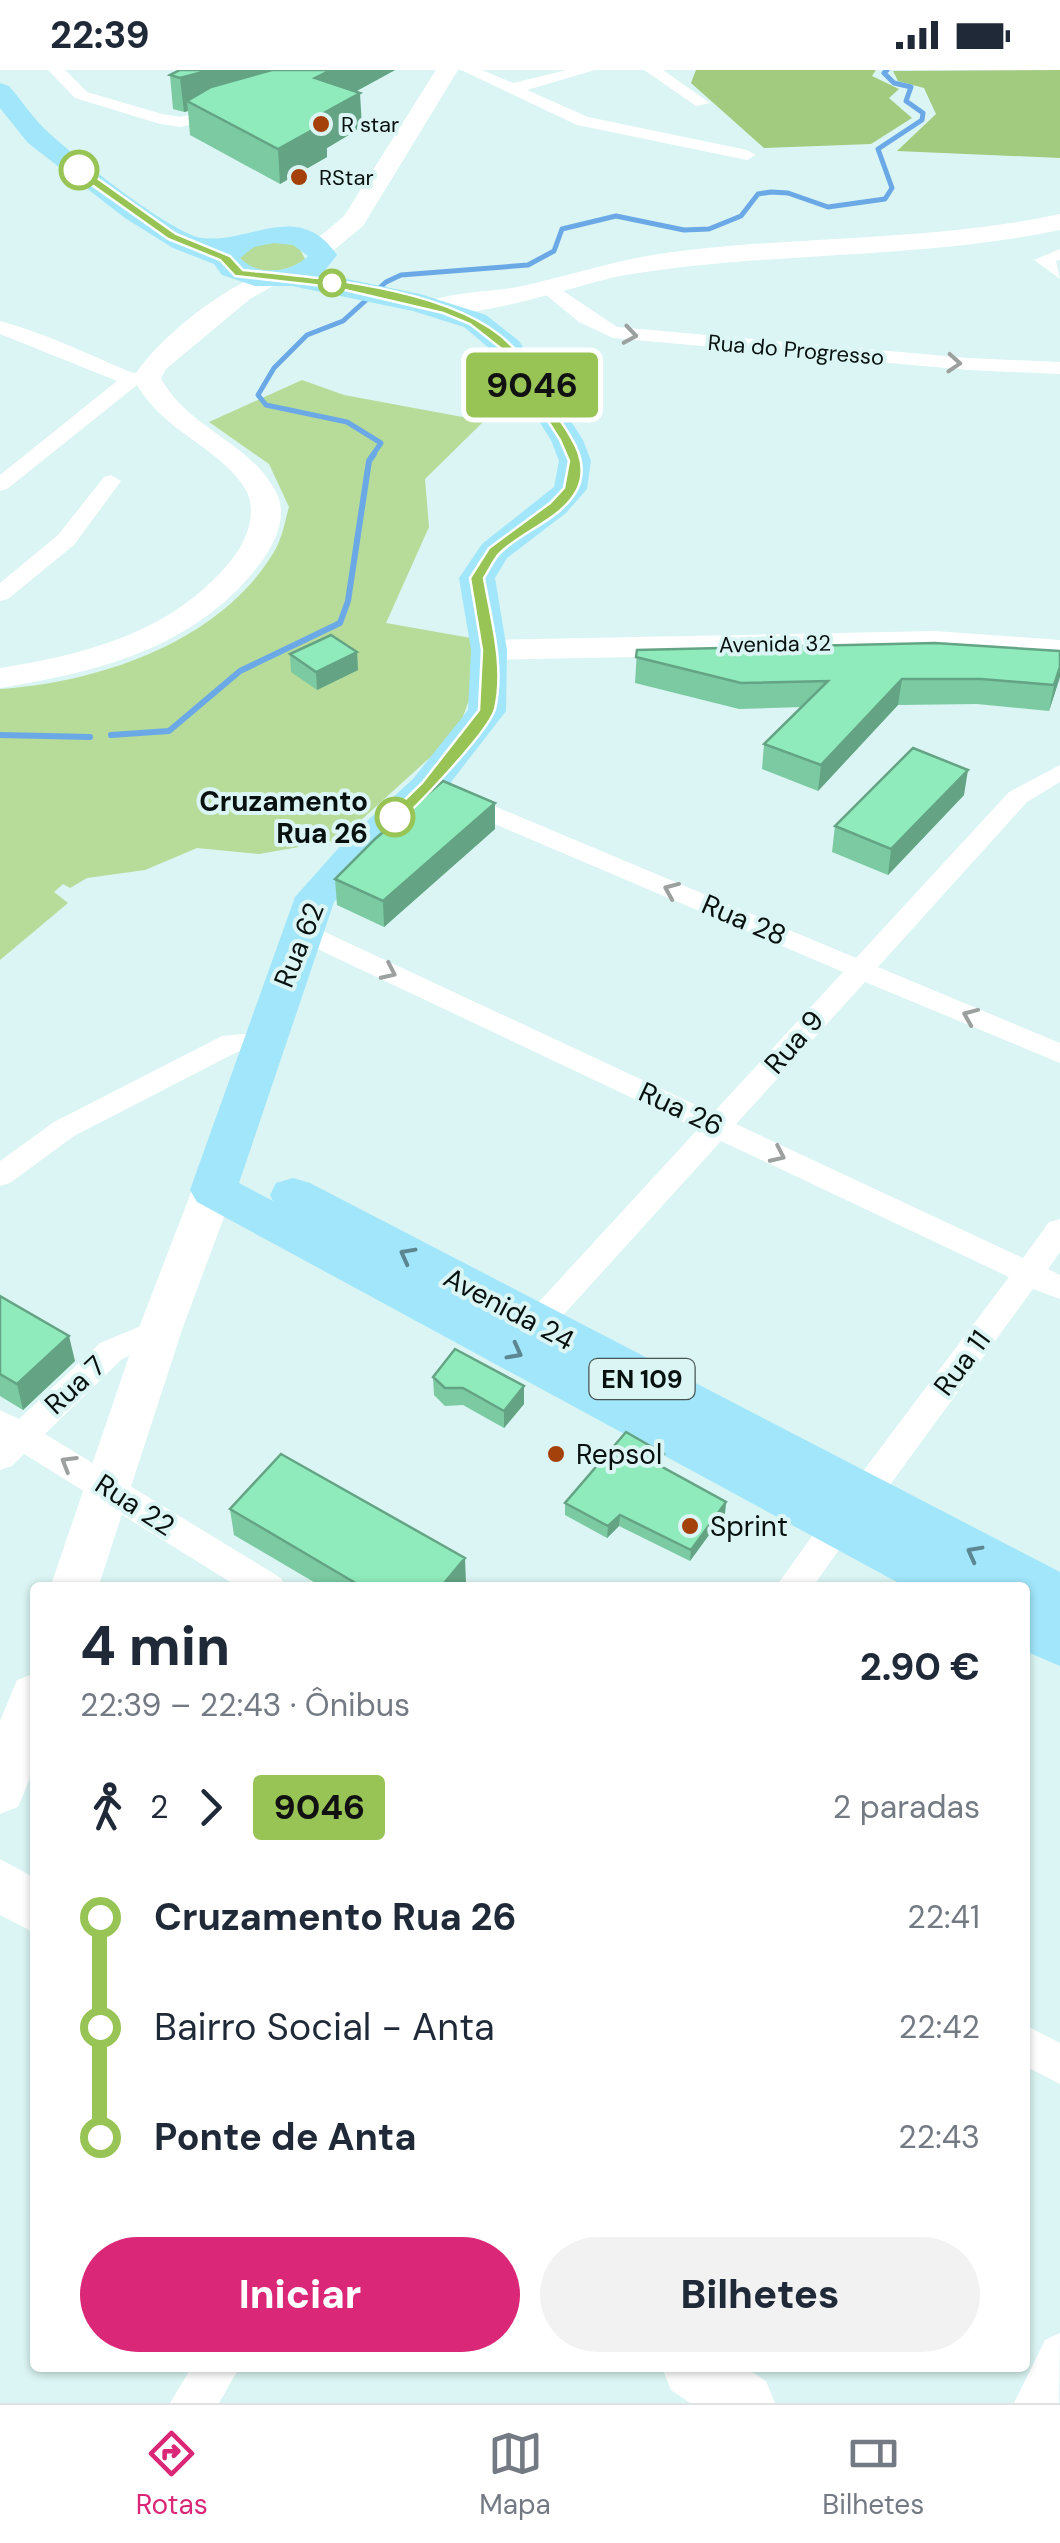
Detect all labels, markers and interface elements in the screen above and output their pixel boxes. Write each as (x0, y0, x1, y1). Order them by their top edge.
text: 22:39 (50, 10, 150, 60)
place label: R star (341, 110, 399, 139)
marker: R star (310, 113, 332, 135)
unlabelled marker (60, 151, 98, 189)
place label: RStar (319, 163, 374, 192)
marker: RStar (288, 166, 310, 188)
unlabelled marker (319, 270, 345, 296)
one-way arrow (622, 323, 638, 344)
street label: Rua do Progresso (707, 328, 885, 372)
line badge: 9046 (462, 352, 602, 418)
one-way arrow (946, 352, 962, 374)
text: 9046 (486, 362, 578, 408)
street label: Avenida 32 (719, 629, 831, 659)
place label: Cruzamento Rua 26 (199, 783, 368, 852)
marker: Cruzamento Rua 26 (376, 798, 414, 836)
one-way arrow (663, 881, 681, 901)
street label: Rua 28 (696, 886, 792, 954)
street label: Rua 62 (265, 897, 333, 993)
one-way arrow (379, 959, 397, 979)
street label: Rua 9 (756, 1002, 832, 1082)
one-way arrow (962, 1008, 980, 1028)
street label: Rua 26 (633, 1073, 729, 1145)
one-way arrow (768, 1143, 786, 1163)
one-way arrow (399, 1248, 417, 1267)
street label: Avenida 24 (437, 1259, 581, 1359)
street label: Rua 11 (925, 1323, 999, 1403)
one-way arrow (504, 1340, 522, 1359)
street label: Rua 7 (37, 1347, 113, 1423)
road number: EN 109 (590, 1359, 694, 1399)
place label: Repsol (576, 1436, 662, 1473)
marker: Repsol (545, 1443, 567, 1465)
one-way arrow (61, 1456, 79, 1475)
street label: Rua 22 (88, 1466, 182, 1544)
place label: Sprint (710, 1508, 788, 1545)
marker: Sprint (679, 1515, 701, 1537)
one-way arrow (966, 1546, 984, 1565)
text: 4 min (80, 1610, 230, 1682)
text: 2.90 € (860, 1642, 980, 1692)
text: 22:39 – 22:43 · Ônibus (80, 1684, 410, 1726)
icon: walk (80, 1780, 135, 1835)
icon: forward (183, 1780, 238, 1835)
text: 9046 (273, 1784, 365, 1830)
text: 2 (150, 1786, 168, 1828)
text: 2 paradas (833, 1786, 980, 1828)
text: Cruzamento Rua 26 (154, 1892, 517, 1942)
text: 22:41 (907, 1896, 980, 1938)
text: Bairro Social - Anta (154, 2002, 495, 2052)
text: 22:42 (899, 2006, 980, 2048)
text: Ponte de Anta (154, 2112, 417, 2162)
text: 22:43 (898, 2116, 980, 2158)
button: Iniciar (80, 2237, 520, 2352)
button: Bilhetes (540, 2237, 980, 2352)
tab: Rotas (136, 2426, 208, 2523)
tab: Mapa (479, 2426, 551, 2523)
tab: Bilhetes (822, 2426, 924, 2523)

